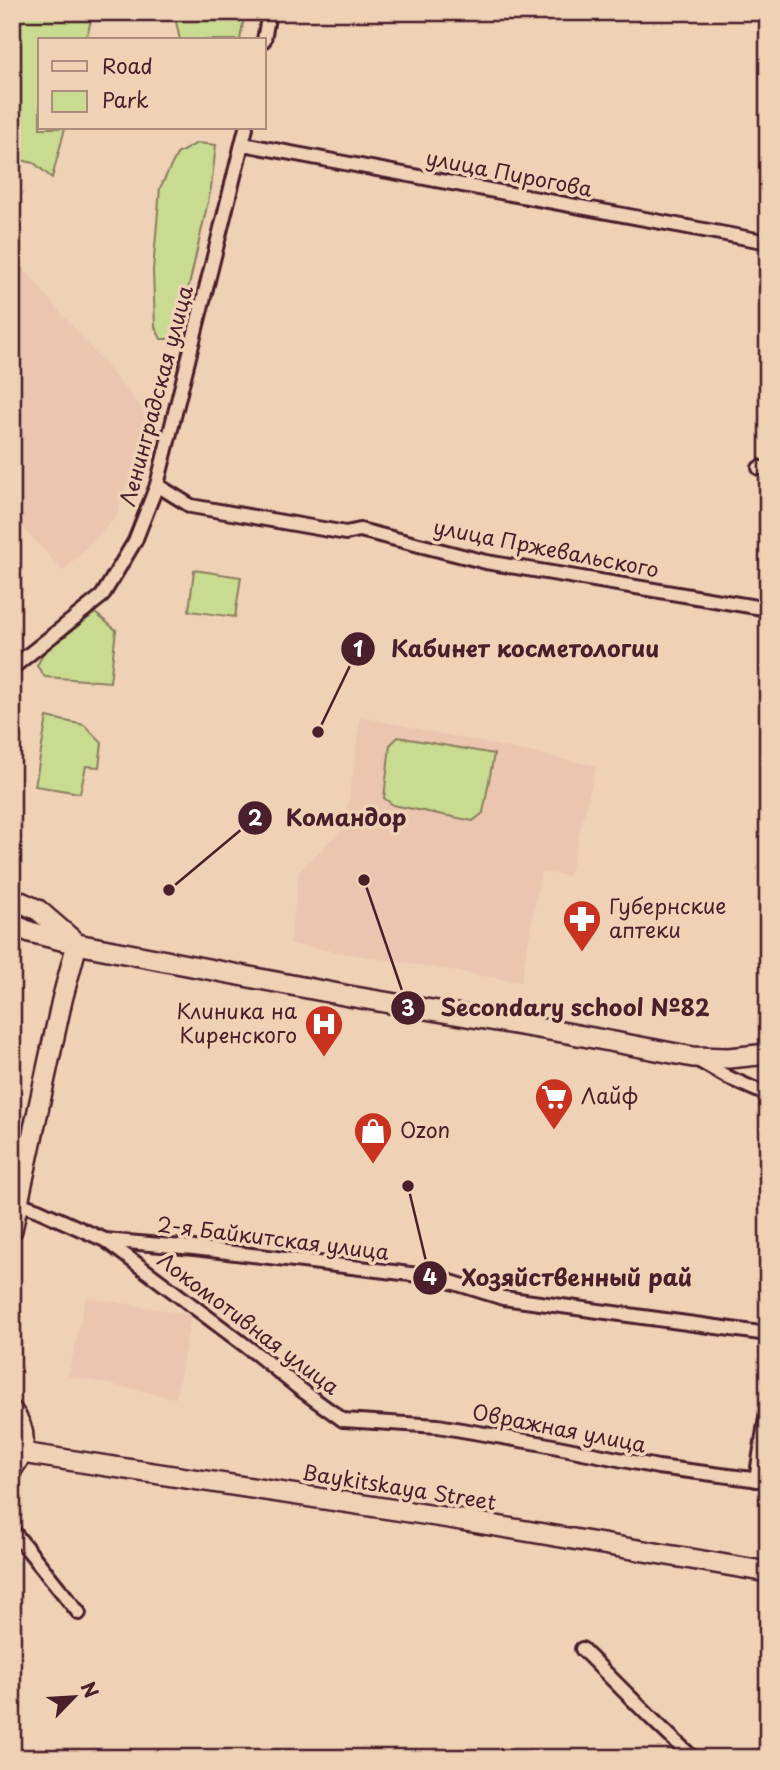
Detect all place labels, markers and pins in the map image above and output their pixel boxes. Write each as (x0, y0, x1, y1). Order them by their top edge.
callout: Кабинет косметологии (341, 627, 674, 671)
callout: Командор (237, 796, 421, 840)
place label: Губернские аптеки (609, 889, 727, 945)
pharmacy icon: Губернские аптеки (561, 898, 603, 953)
callout: Secondary school №82 (391, 986, 723, 1030)
place label: Клиника на Киренского (176, 994, 297, 1050)
hospital icon: Клиника на Киренского (303, 1003, 345, 1058)
supermarket icon: Лайф (533, 1076, 575, 1131)
place label: Лайф (581, 1079, 638, 1111)
shop icon: Ozon (352, 1110, 394, 1165)
place label: Ozon (400, 1113, 450, 1145)
callout: Хозяйственный рай (413, 1256, 707, 1300)

